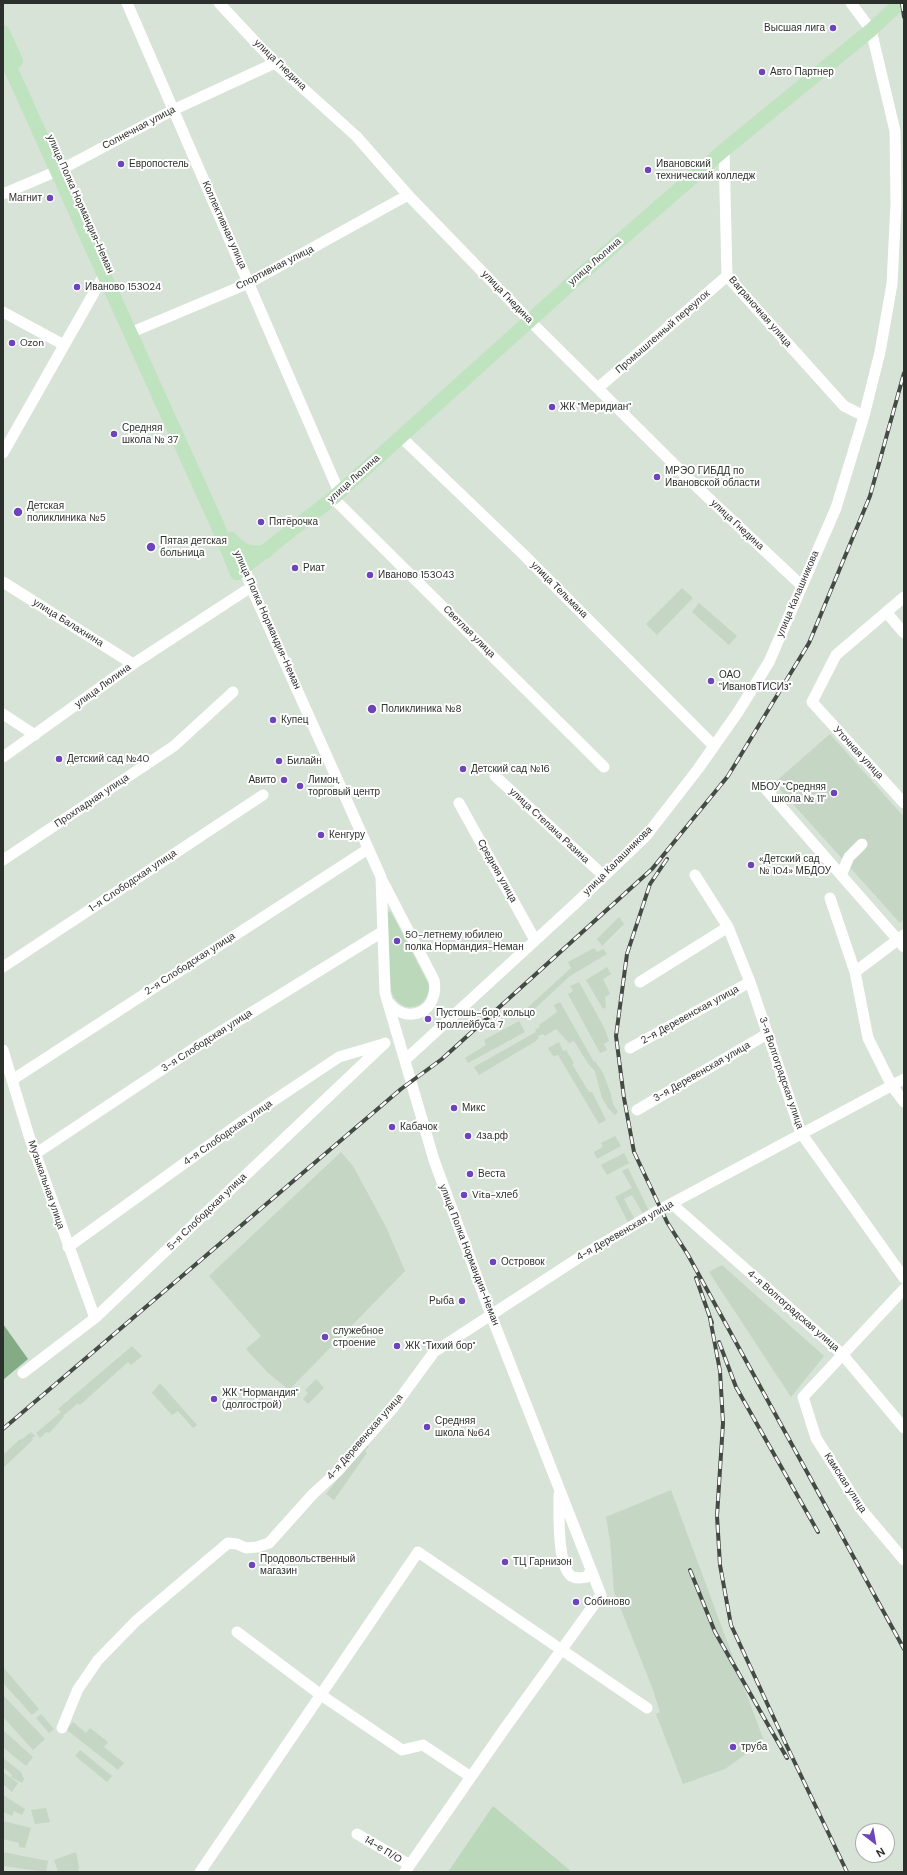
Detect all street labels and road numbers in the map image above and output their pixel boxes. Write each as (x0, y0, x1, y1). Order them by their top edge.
street label: улица Гнедина (251, 37, 309, 93)
street label: Солнечная улица (100, 104, 178, 152)
street label: улица Полка Нормандия-Неман (44, 133, 116, 275)
street label: Коллективная улица (199, 179, 249, 271)
street label: улица Люлина (566, 236, 624, 288)
street label: Спортивная улица (234, 243, 316, 293)
street label: улица Гнедина (479, 268, 535, 326)
street label: Ваграночная улица (726, 274, 794, 350)
street label: Промышленный переулок (613, 288, 713, 376)
street label: улица Люлина (325, 452, 383, 506)
street label: улица Гнедина (708, 497, 766, 553)
street label: улица Полка Нормандия-Неман (231, 549, 303, 691)
street label: улица Калашникова (774, 549, 822, 639)
street label: улица Тельмана (528, 559, 590, 621)
street label: улица Балахнина (31, 596, 105, 650)
street label: Светлая улица (440, 603, 498, 661)
street label: улица Люлина (73, 662, 133, 710)
street label: Уточная улица (830, 724, 886, 782)
street label: Прохладная улица (53, 772, 131, 830)
street label: улица Степана Разина (506, 786, 592, 866)
street label: улица Калашникова (581, 824, 655, 898)
street label: Средняя улица (475, 837, 519, 905)
street label: 1-я Слободская улица (87, 847, 179, 915)
street label: 2-я Слободская улица (142, 930, 238, 998)
street label: 2-я Деревенская улица (639, 983, 741, 1047)
street label: 3-я Слободская улица (159, 1007, 255, 1075)
street label: 3-я Волгоградская улица (756, 1015, 806, 1131)
street label: 3-я Деревенская улица (651, 1039, 753, 1105)
street label: 4-я Слободская улица (181, 1098, 275, 1168)
street label: Музыкальная улица (25, 1139, 67, 1231)
street label: 5-я Слободская улица (165, 1171, 249, 1253)
street label: улица Полка Нормандия-Неман (436, 1183, 502, 1327)
street label: 4-я Деревенская улица (574, 1198, 676, 1264)
street label: 4-я Волгоградская улица (745, 1268, 841, 1354)
street label: 4-я Деревенская улица (324, 1392, 406, 1482)
street label: Камская улица (821, 1451, 869, 1515)
street label: 14-е П/О (362, 1834, 404, 1866)

